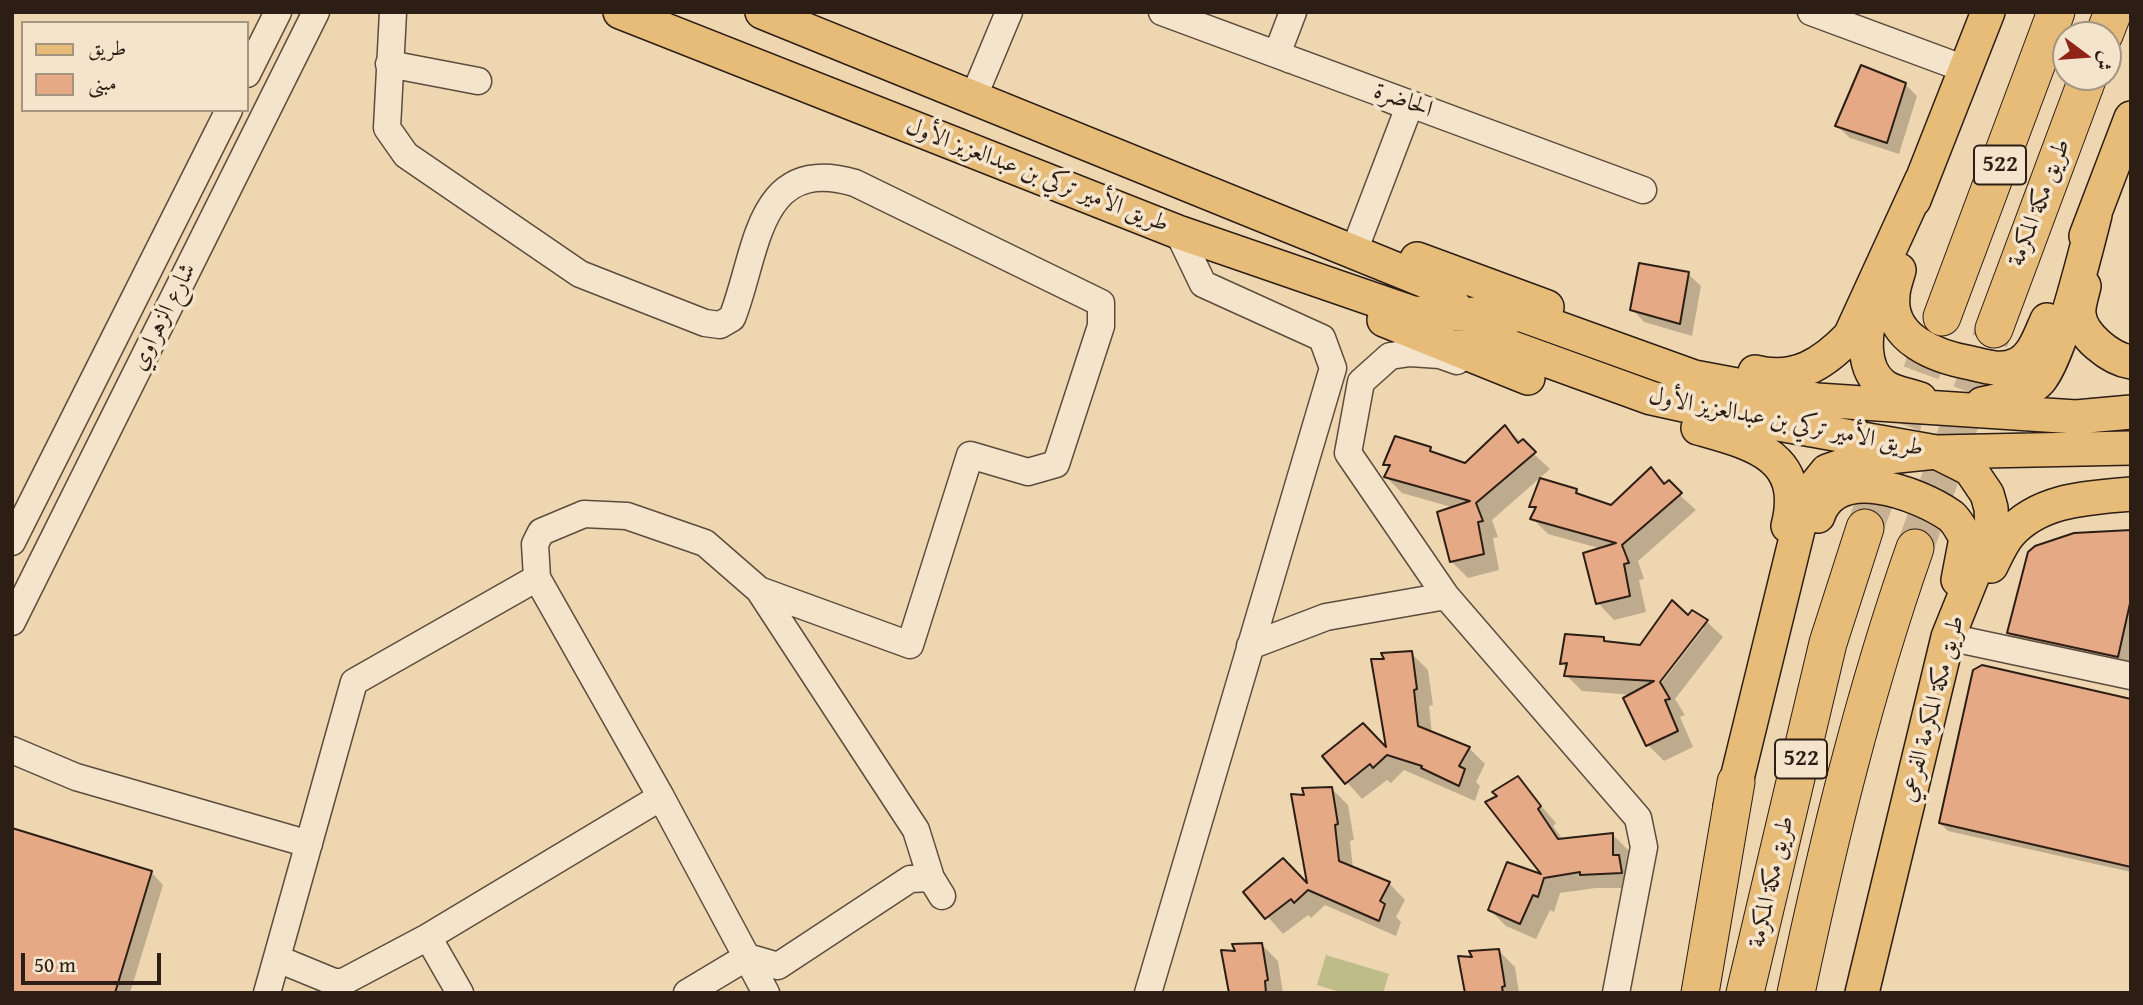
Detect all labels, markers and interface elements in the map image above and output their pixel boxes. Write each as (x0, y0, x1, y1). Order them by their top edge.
legend (21, 21, 248, 112)
north arrow (2052, 21, 2122, 91)
text: طريق (88, 32, 126, 63)
text: ش (2089, 48, 2121, 74)
text: مبنى (88, 67, 117, 98)
street label: الحاضرة (1370, 77, 1436, 125)
street label: طريق الأمير تركي بن عبدالعزيز الأول (902, 113, 1172, 239)
street label: طريق مكة المكرمة (2002, 135, 2078, 271)
road number: 522 (1974, 146, 2026, 184)
street label: شارع الزهراوي (125, 259, 203, 375)
street label: طريق الأمير تركي بن عبدالعزيز الأول (1646, 382, 1926, 464)
street label: طريق مكة المكرمة الفرعي (1894, 613, 1972, 805)
road number: 522 (1775, 740, 1827, 778)
street label: طريق مكة المكرمة (1743, 813, 1801, 951)
scale bar (24, 939, 164, 983)
text: 50 m (34, 949, 76, 980)

